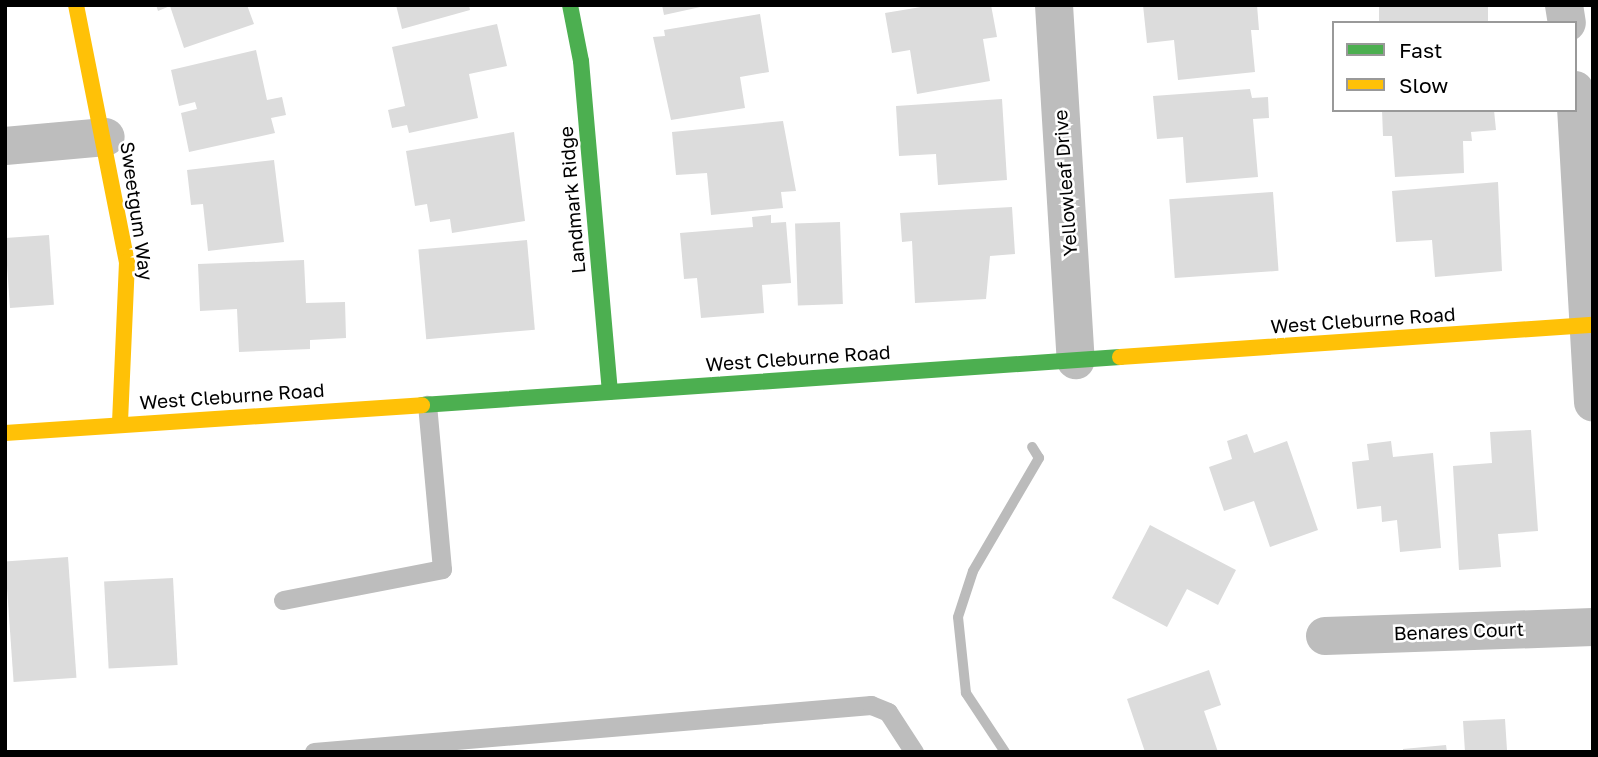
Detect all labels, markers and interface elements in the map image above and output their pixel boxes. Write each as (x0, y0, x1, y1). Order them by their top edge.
legend (1332, 21, 1577, 112)
text: Fast (1399, 37, 1442, 63)
text: Slow (1399, 72, 1448, 98)
street label: Yellowleaf Drive (1049, 109, 1081, 257)
street label: Landmark Ridge (554, 125, 590, 275)
street label: Sweetgum Way (116, 140, 158, 282)
street label: West Cleburne Road (1270, 302, 1456, 338)
street label: West Cleburne Road (705, 340, 891, 376)
street label: West Cleburne Road (139, 378, 325, 414)
street label: Benares Court (1393, 617, 1525, 645)

